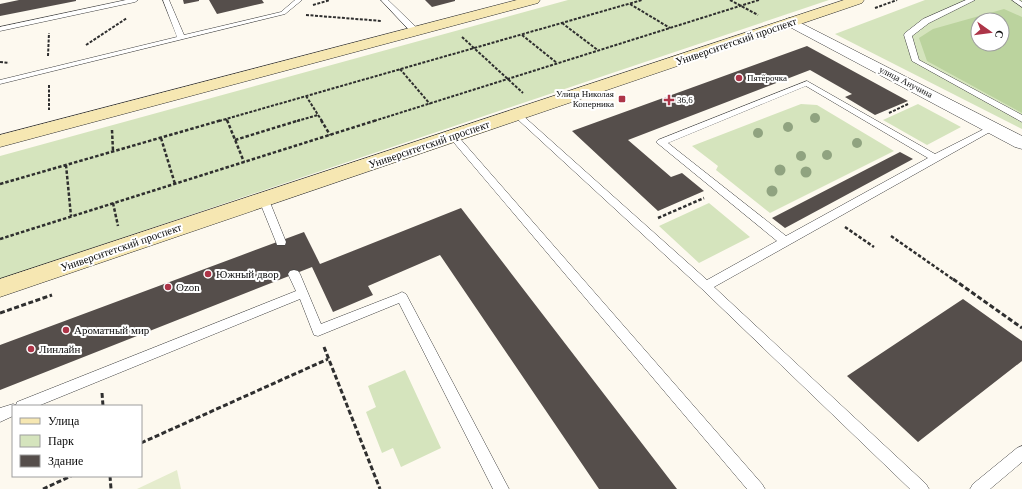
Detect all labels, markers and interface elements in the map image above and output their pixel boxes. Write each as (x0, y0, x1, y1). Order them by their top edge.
north arrow (970, 12, 1010, 52)
street label: Университетский проспект (674, 15, 798, 67)
text: С (993, 29, 1006, 40)
street label: улица Анучина (878, 64, 934, 100)
marker: Пятёрочка (734, 73, 744, 83)
place label: Пятёрочка (747, 73, 787, 83)
place label: Улица Николая Коперника (556, 89, 614, 109)
marker: Улица Николая Коперника (617, 94, 627, 104)
marker: 36,6 (664, 95, 674, 105)
place label: 36,6 (677, 95, 693, 105)
street label: Университетский проспект (367, 118, 491, 170)
street label: Университетский проспект (59, 221, 183, 273)
place label: Южный двор (216, 268, 279, 280)
marker: Южный двор (203, 269, 213, 279)
place label: Ozon (176, 281, 200, 293)
marker: Ozon (163, 282, 173, 292)
place label: Ароматный мир (74, 324, 150, 336)
marker: Ароматный мир (61, 325, 71, 335)
place label: Линлайн (39, 343, 80, 355)
marker: Линлайн (26, 344, 36, 354)
legend (12, 405, 142, 477)
text: Улица (48, 414, 80, 428)
text: Парк (48, 434, 74, 448)
text: Здание (48, 454, 83, 468)

